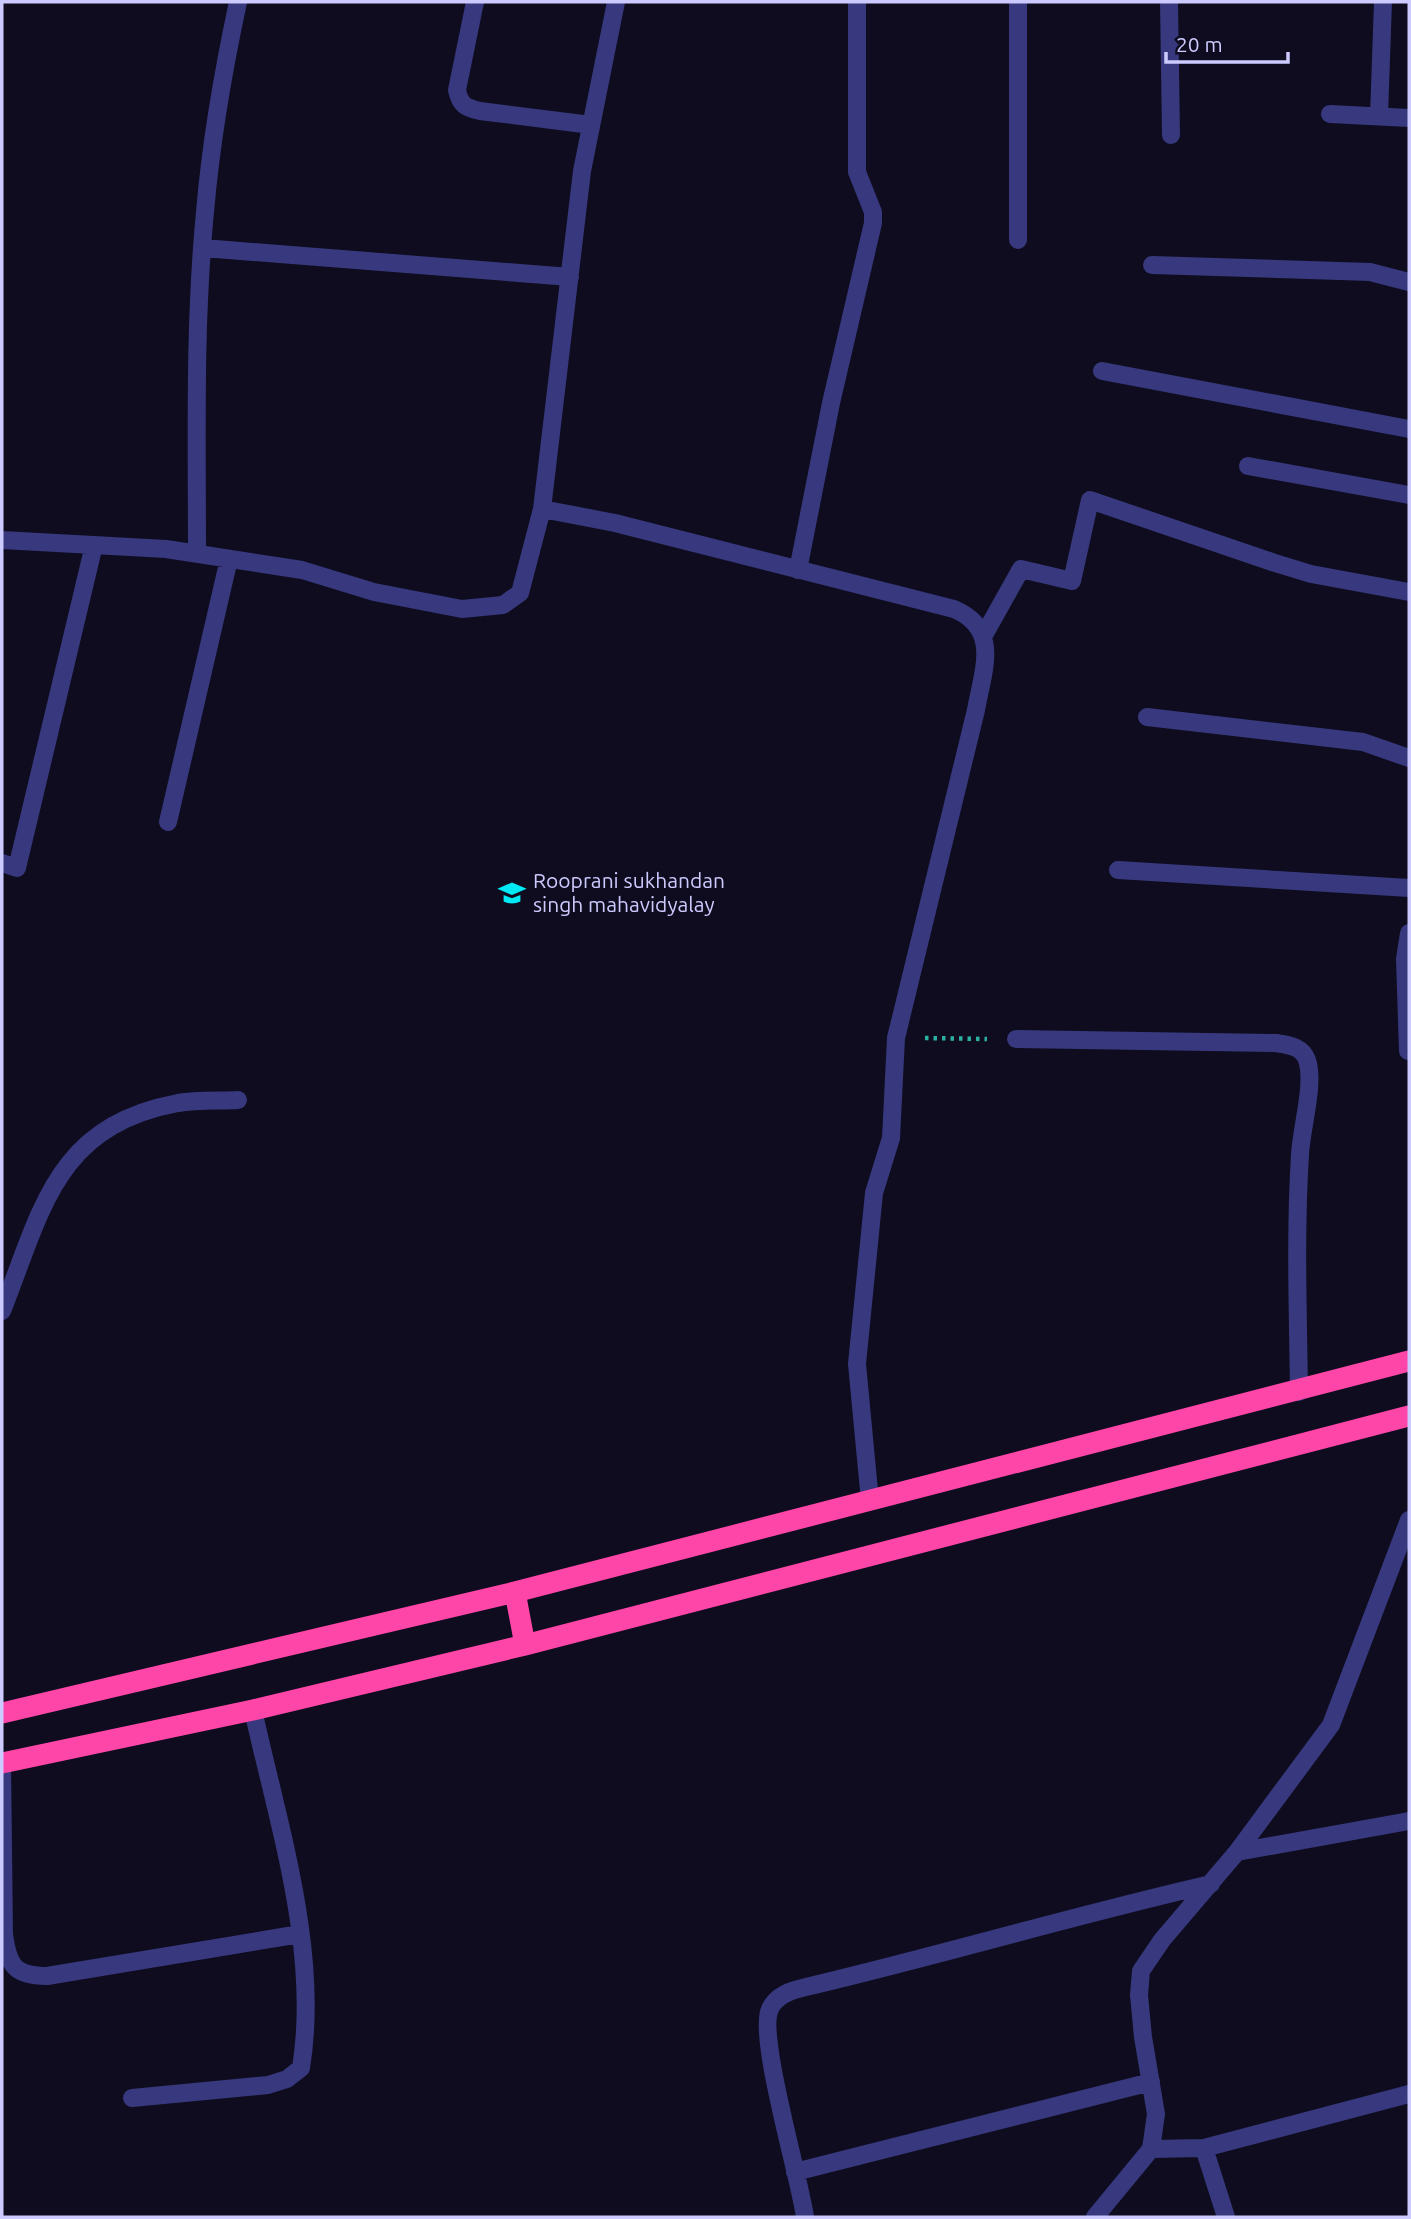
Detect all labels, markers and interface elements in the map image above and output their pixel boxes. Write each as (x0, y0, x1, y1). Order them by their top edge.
scale bar (1166, 21, 1288, 65)
text: 20 m (1176, 32, 1223, 56)
place label: Rooprani sukhandan singh mahavidyalay (533, 868, 725, 916)
school or university icon: Rooprani sukhandan singh mahavidyalay (497, 878, 527, 908)

